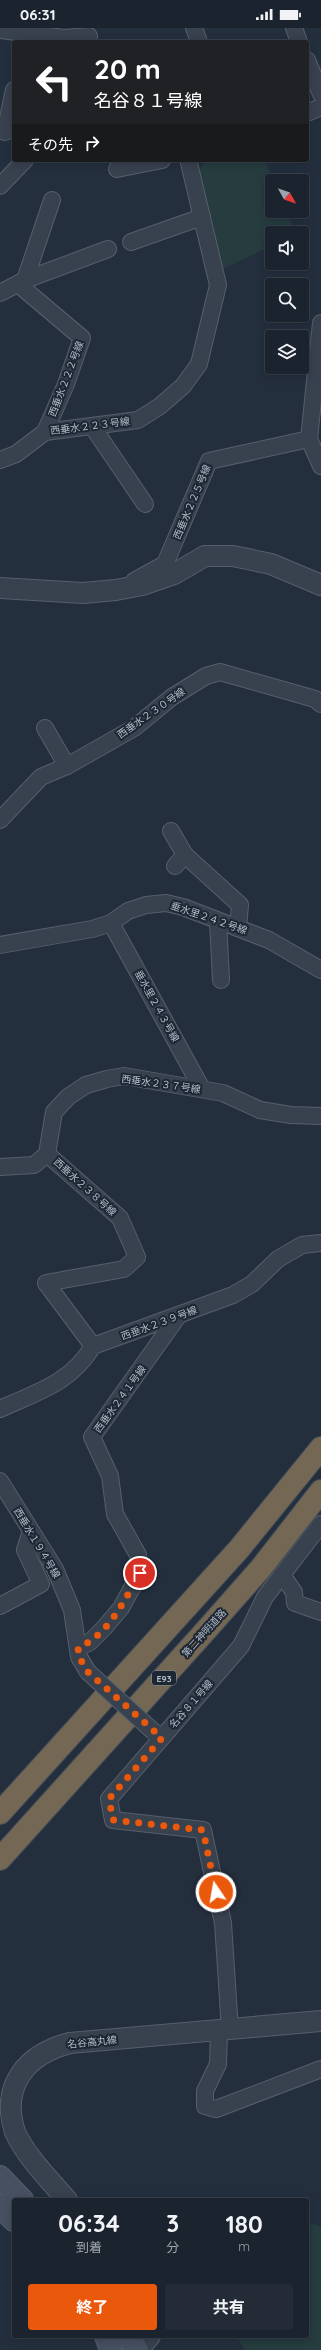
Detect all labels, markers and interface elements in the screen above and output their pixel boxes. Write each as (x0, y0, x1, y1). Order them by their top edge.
text: 06:31 (20, 5, 56, 24)
text: 20 m (94, 51, 161, 86)
icon: left (28, 56, 80, 108)
text: 名谷８１号線 (94, 89, 202, 112)
icon: right (81, 132, 103, 154)
text: その先 (28, 135, 73, 154)
north arrow (265, 174, 309, 218)
map controls (265, 174, 309, 374)
button: sound (265, 226, 309, 270)
button: search (265, 278, 309, 322)
button: layers (265, 330, 309, 374)
street label: 西垂水２２２号線 (46, 339, 86, 419)
street label: 西垂水２２３号線 (50, 415, 130, 437)
street label: 西垂水２２５号線 (170, 463, 214, 541)
street label: 西垂水２３０号線 (115, 685, 187, 741)
street label: 垂水里２４２号線 (169, 899, 249, 937)
street label: 垂水里２４３号線 (132, 968, 182, 1044)
street label: 西垂水２３７号線 (120, 1072, 202, 1096)
street label: 西垂水２３８号線 (51, 1155, 119, 1219)
street label: 西垂水２３９号線 (119, 1303, 199, 1343)
street label: 西垂水２４１号線 (91, 1363, 149, 1435)
street label: 西垂水１９４号線 (11, 1505, 63, 1581)
pin (123, 1556, 157, 1590)
icon: arrive (129, 1562, 151, 1584)
street label: 第二神明道路 (179, 1606, 229, 1660)
road number: E93 (152, 1671, 176, 1685)
street label: 名谷８１号線 (166, 1677, 216, 1731)
position arrow (195, 1871, 237, 1913)
street label: 名谷高丸線 (66, 2033, 118, 2051)
text: 06:34 (58, 2208, 120, 2238)
text: 3 (166, 2208, 179, 2238)
text: 180 (225, 2209, 263, 2239)
text: m (238, 2238, 250, 2254)
text: 到着 (76, 2239, 102, 2255)
text: 分 (166, 2239, 179, 2255)
button: 終了 (28, 2284, 157, 2330)
button: 共有 (165, 2284, 293, 2330)

